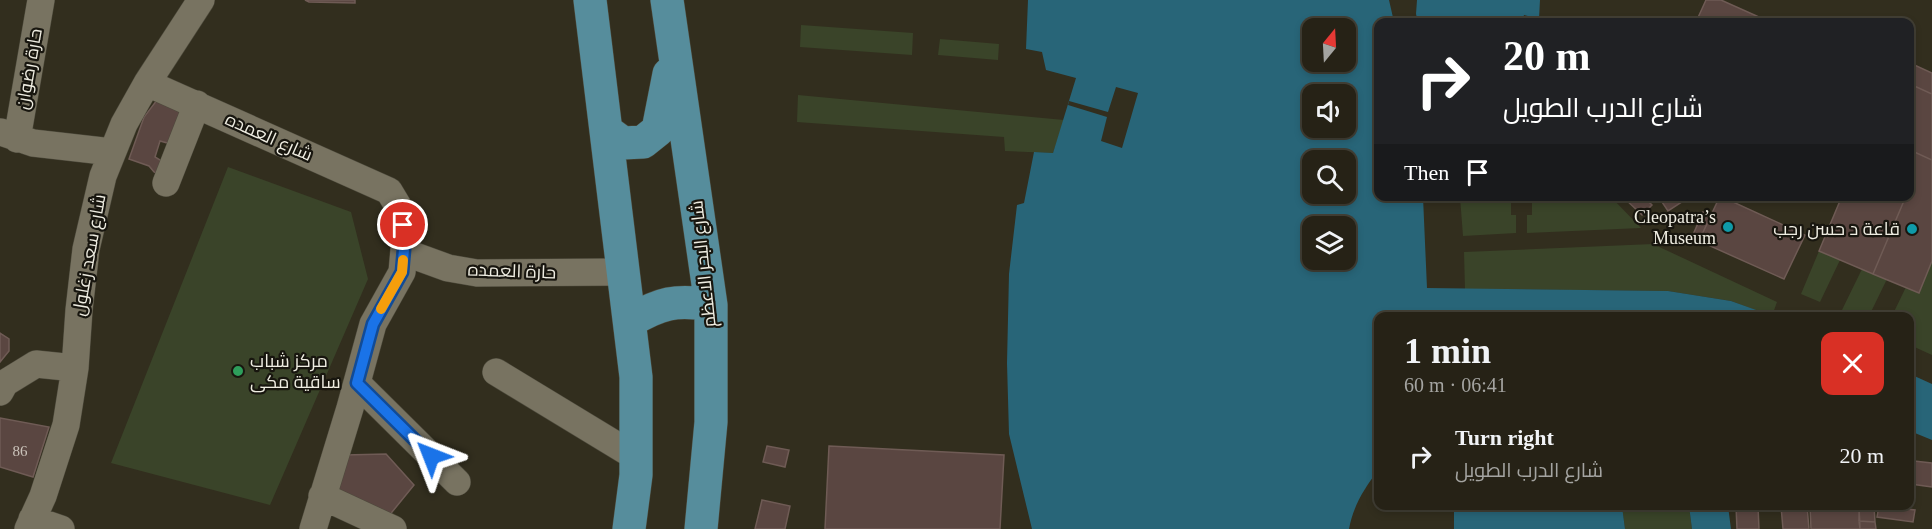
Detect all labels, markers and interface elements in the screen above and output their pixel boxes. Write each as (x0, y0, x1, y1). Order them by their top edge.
north arrow (1302, 18, 1356, 72)
map controls (1302, 18, 1356, 270)
street label: حارة رضوان (12, 27, 47, 111)
text: 20 m (1503, 33, 1591, 79)
icon: right (1404, 42, 1482, 120)
button: sound (1302, 84, 1356, 138)
text: شارع الدرب الطويل (1503, 93, 1703, 123)
street label: شارع العمده (222, 109, 316, 167)
button: search (1302, 150, 1356, 204)
icon: arrive (1461, 156, 1494, 189)
text: Then (1404, 160, 1449, 185)
street label: شارع سعد زغلول (68, 193, 112, 318)
pin (377, 199, 428, 250)
street label: شارع البحر الاعظم (686, 199, 722, 329)
place label: Cleopatra’s Museum (1634, 207, 1716, 248)
icon: arrive (386, 208, 419, 241)
button: layers (1302, 216, 1356, 270)
place label: قاعة د حسن رجب (1773, 219, 1900, 240)
marker: Cleopatra’s Museum (1721, 220, 1735, 234)
marker: قاعة د حسن رجب (1905, 222, 1919, 236)
street label: حارة العمده (467, 259, 557, 284)
text: 1 min (1404, 331, 1491, 371)
button: close (1821, 332, 1884, 395)
place label: مركز شباب ساقية مكى (250, 351, 341, 393)
marker: مركز شباب ساقية مكى (231, 364, 245, 378)
text: 60 m · 06:41 (1404, 374, 1507, 396)
position arrow (399, 424, 463, 488)
text: Turn right (1455, 425, 1554, 450)
icon: right (1404, 440, 1437, 473)
house number: 86 (13, 443, 28, 459)
text: 20 m (1839, 443, 1884, 468)
text: شارع الدرب الطويل (1455, 459, 1603, 481)

